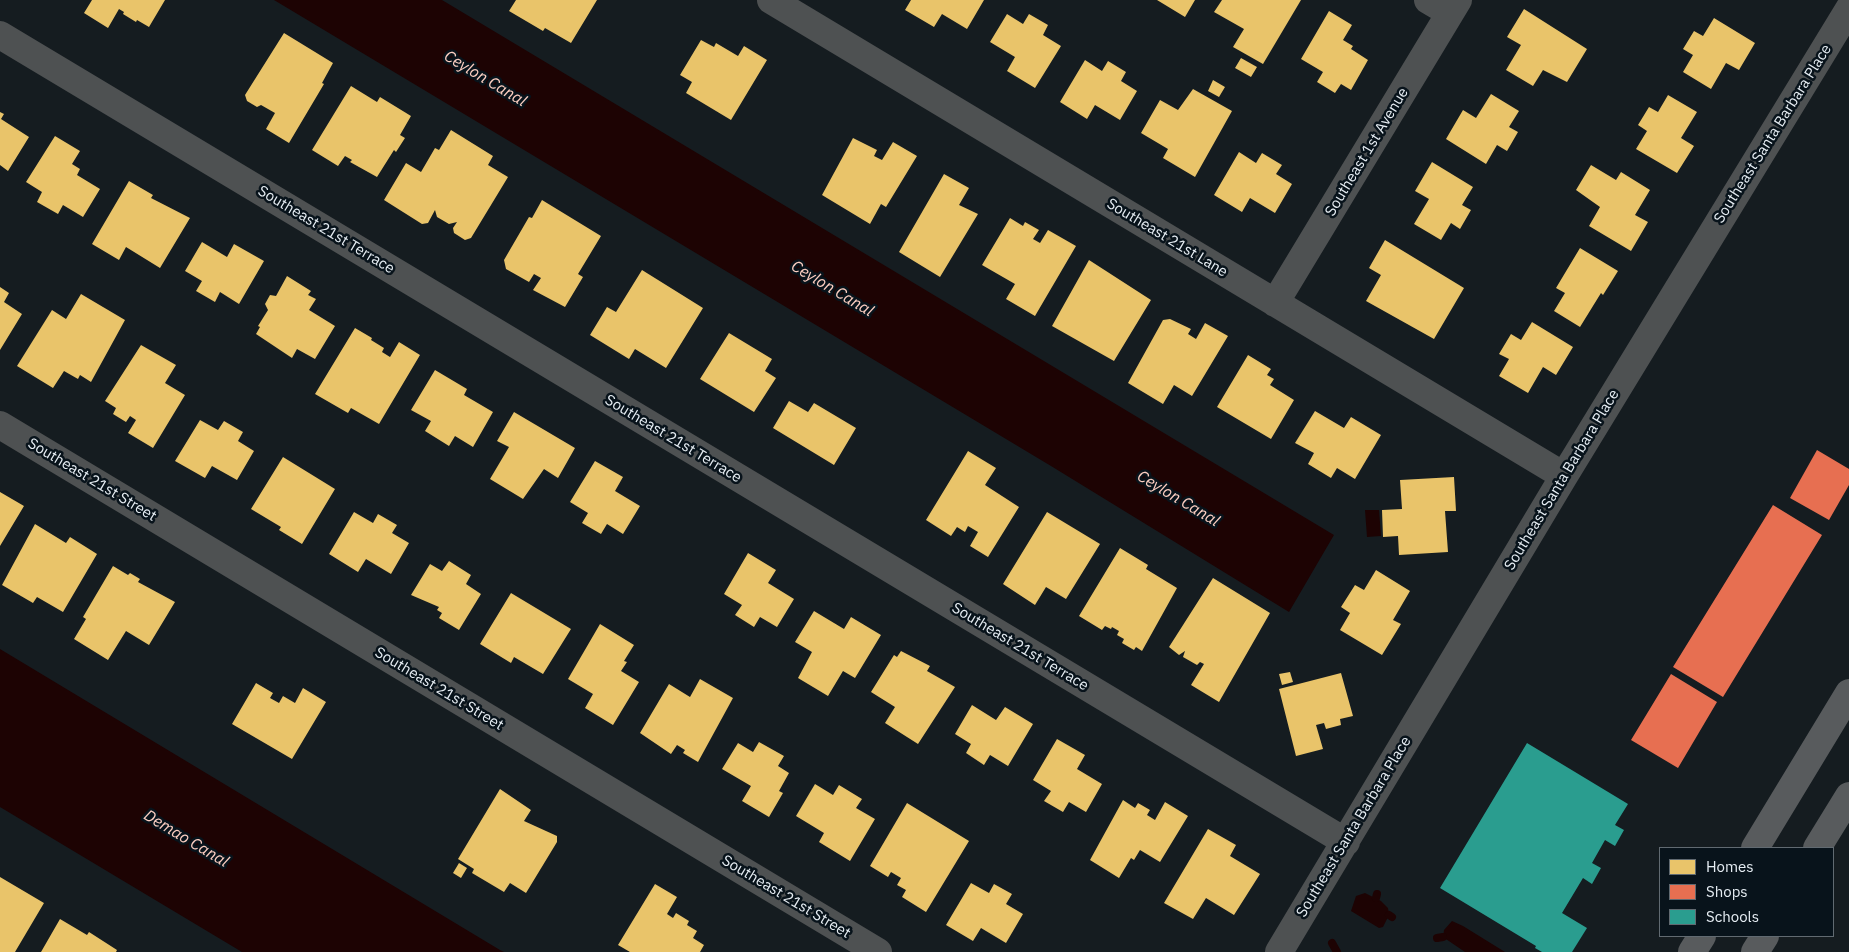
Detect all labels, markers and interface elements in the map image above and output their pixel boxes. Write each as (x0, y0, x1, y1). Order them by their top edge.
street label: Southeast Santa Barbara Place (1710, 41, 1836, 227)
water label: Ceylon Canal (440, 47, 530, 111)
street label: Southeast 1st Avenue (1321, 84, 1413, 220)
street label: Southeast 21st Terrace (254, 182, 398, 278)
street label: Southeast 21st Lane (1103, 195, 1231, 281)
water label: Ceylon Canal (787, 257, 877, 321)
street label: Southeast Santa Barbara Place (1501, 386, 1623, 574)
street label: Southeast 21st Terrace (601, 391, 745, 487)
street label: Southeast 21st Street (24, 434, 160, 526)
water label: Ceylon Canal (1133, 467, 1223, 531)
street label: Southeast 21st Terrace (948, 599, 1092, 695)
street label: Southeast 21st Street (371, 643, 507, 735)
street label: Southeast Santa Barbara Place (1293, 733, 1415, 921)
water label: Demao Canal (140, 806, 232, 872)
legend (1659, 847, 1834, 937)
street label: Southeast 21st Street (718, 851, 854, 943)
text: Homes (1706, 857, 1754, 876)
text: Shops (1706, 882, 1748, 901)
text: Schools (1706, 907, 1759, 926)

